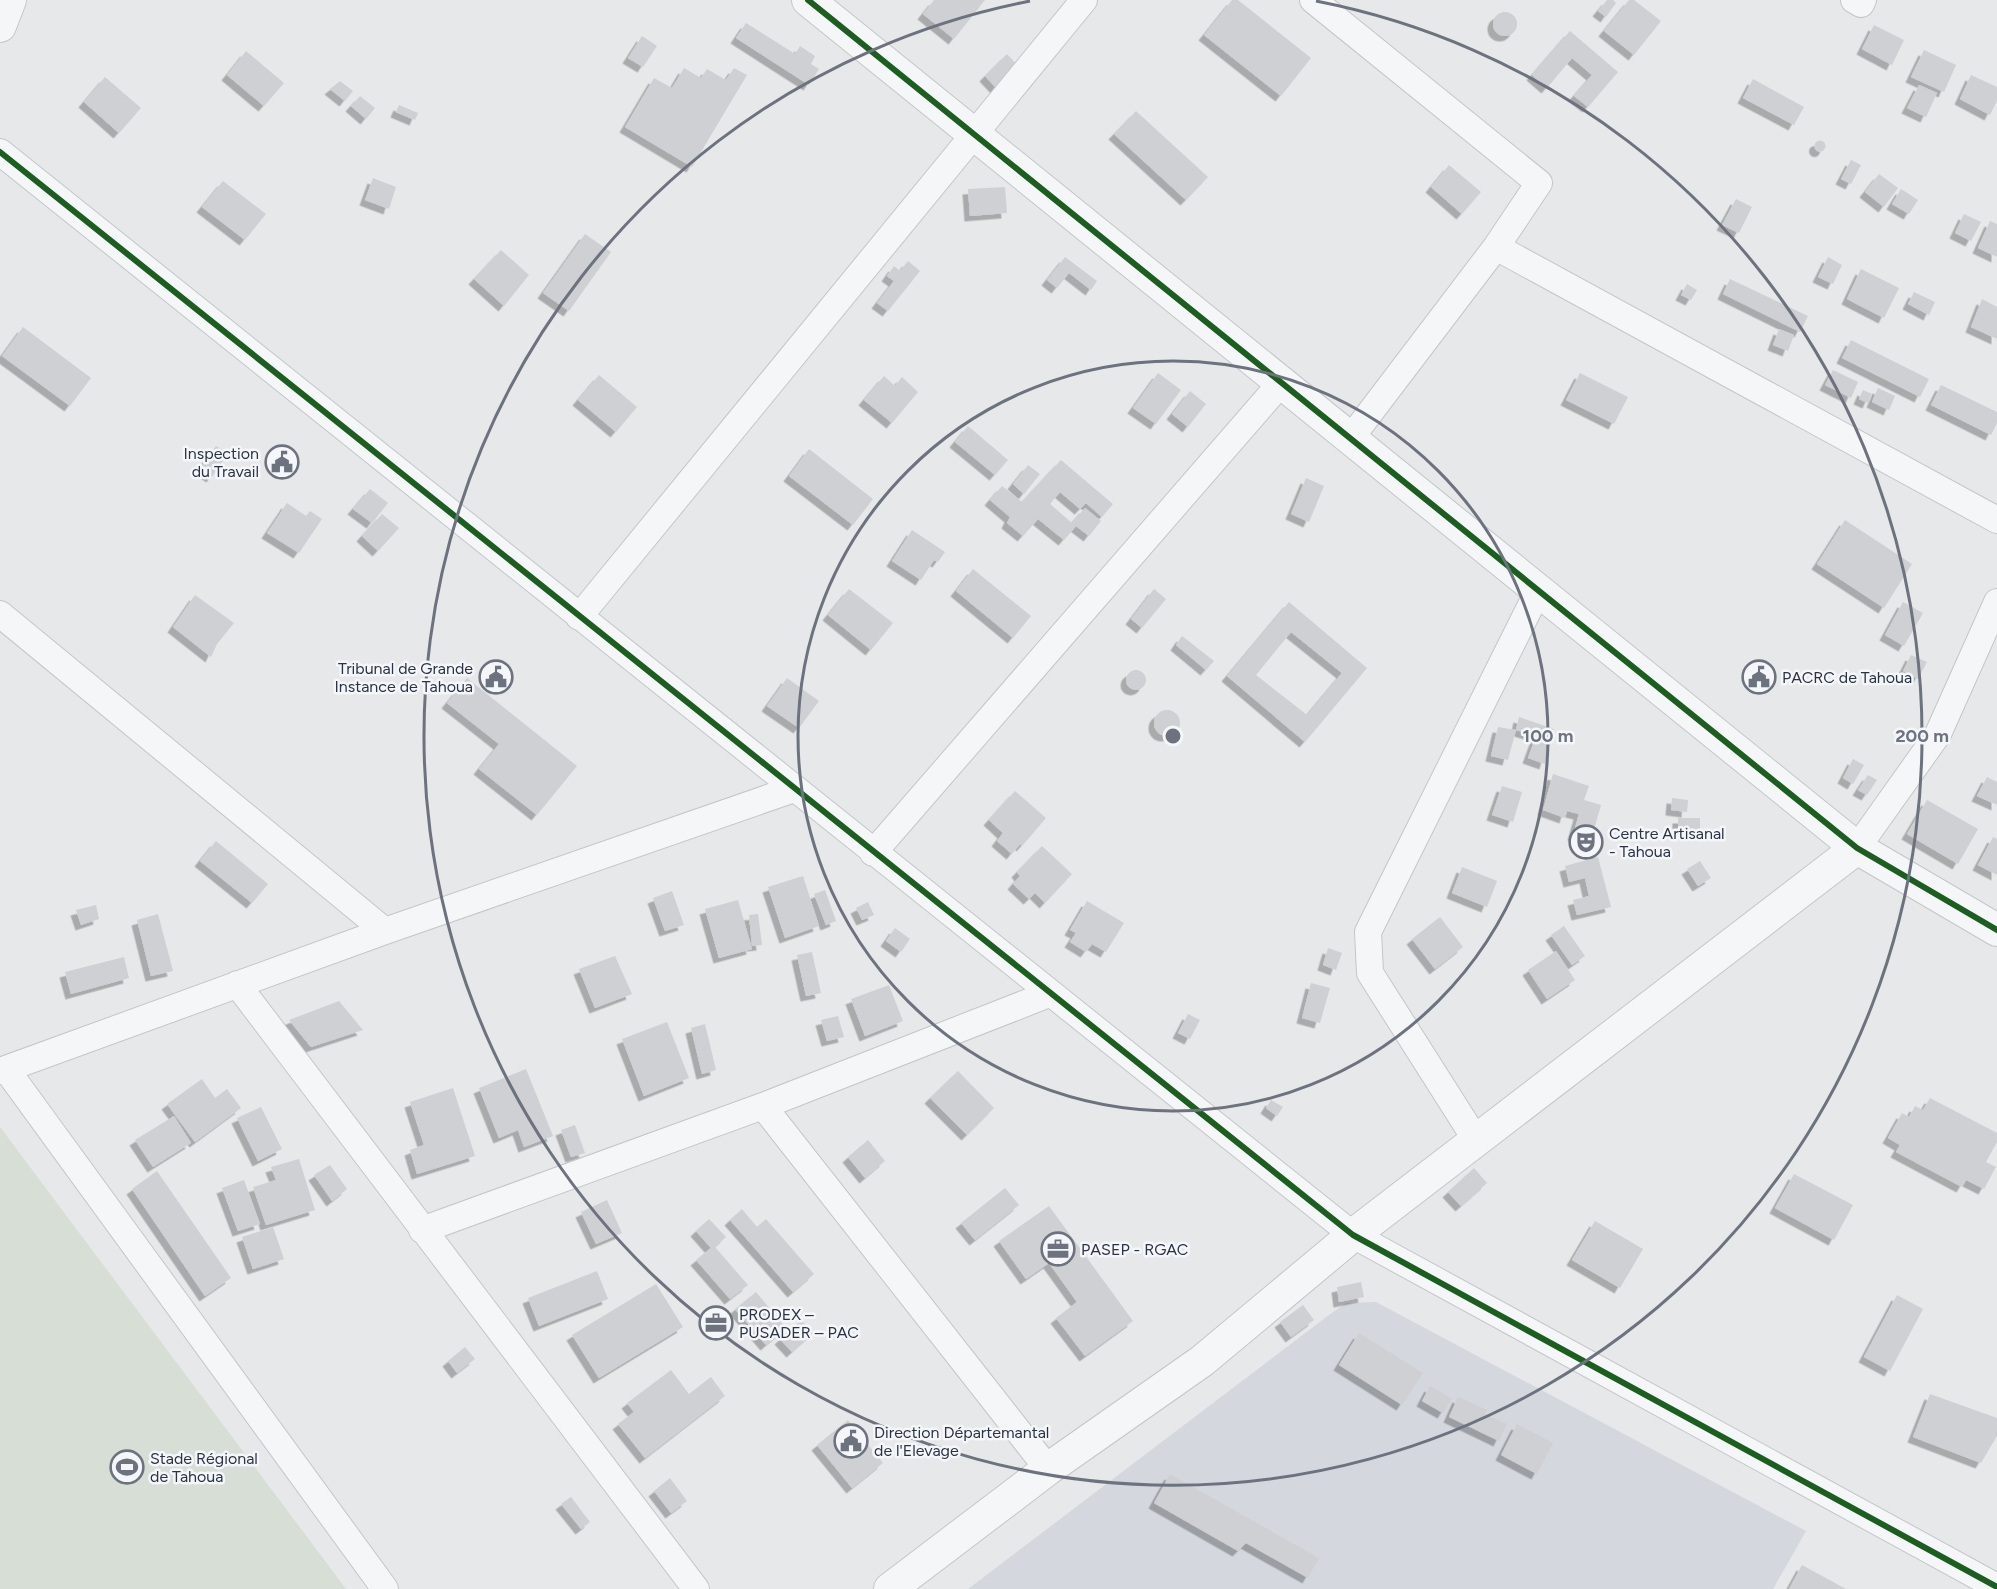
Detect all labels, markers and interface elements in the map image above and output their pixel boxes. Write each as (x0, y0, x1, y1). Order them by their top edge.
place label: Inspection du Travail (183, 444, 259, 481)
public building icon: Inspection du Travail (264, 444, 300, 480)
place label: Tribunal de Grande Instance de Tahoua (334, 659, 473, 696)
public building icon: Tribunal de Grande Instance de Tahoua (478, 659, 514, 695)
public building icon: PACRC de Tahoua (1741, 659, 1777, 695)
place label: PACRC de Tahoua (1782, 668, 1912, 687)
text: 100 m (1523, 725, 1573, 747)
text: 200 m (1895, 725, 1949, 747)
centre of rings (1163, 726, 1183, 746)
theatre icon: Centre Artisanal - Tahoua (1568, 824, 1604, 860)
place label: Centre Artisanal - Tahoua (1609, 824, 1725, 861)
office icon: PASEP - RGAC (1040, 1231, 1076, 1267)
place label: PASEP - RGAC (1081, 1240, 1188, 1259)
office icon: PRODEX – PUSADER – PAC (698, 1305, 734, 1341)
place label: PRODEX – PUSADER – PAC (739, 1305, 859, 1342)
public building icon: Direction Départemantal de l'Elevage (833, 1423, 869, 1459)
place label: Direction Départemantal de l'Elevage (874, 1423, 1049, 1460)
sports icon: Stade Régional de Tahoua (109, 1449, 145, 1485)
place label: Stade Régional de Tahoua (150, 1449, 258, 1486)

